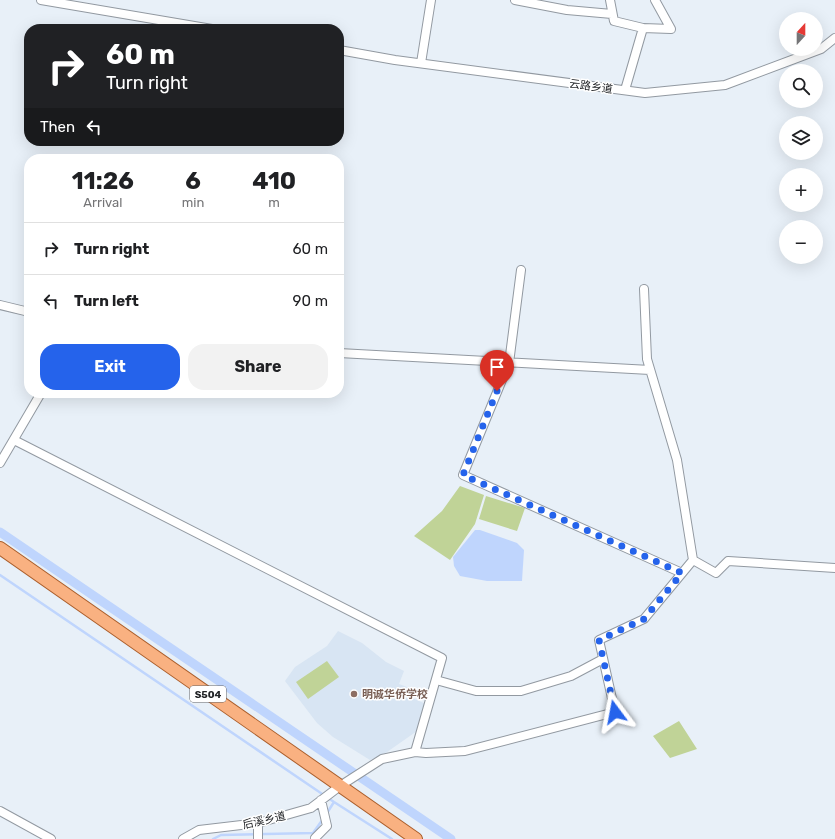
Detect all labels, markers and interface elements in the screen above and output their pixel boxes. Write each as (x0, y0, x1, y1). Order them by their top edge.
north arrow (779, 12, 823, 56)
map controls (779, 12, 823, 264)
text: 60 m (106, 38, 175, 71)
icon: right (40, 40, 92, 92)
button: search (779, 64, 823, 108)
text: Turn right (106, 72, 188, 94)
street label: 云路乡道 (568, 77, 614, 96)
icon: left (83, 116, 105, 138)
button: layers (779, 116, 823, 160)
text: Then (40, 118, 75, 136)
text: 11:26 (72, 167, 134, 195)
text: 6 (185, 167, 201, 195)
text: 410 (252, 167, 296, 195)
button: + (779, 168, 823, 212)
text: Arrival (83, 195, 122, 210)
text: min (182, 195, 204, 210)
text: m (268, 195, 280, 210)
button: − (779, 220, 823, 264)
icon: right (40, 238, 62, 260)
text: Turn right (74, 240, 149, 258)
text: 60 m (292, 240, 328, 258)
icon: left (40, 290, 62, 312)
text: Turn left (74, 292, 139, 310)
text: 90 m (293, 292, 328, 310)
button: Exit (40, 344, 180, 390)
button: Share (188, 344, 328, 390)
pin (480, 350, 514, 391)
icon: arrive (486, 356, 508, 378)
road number: S504 (190, 686, 226, 702)
place label: 明诚华侨学校 (362, 688, 428, 701)
marker: 明诚华侨学校 (349, 689, 359, 699)
position arrow (594, 691, 636, 733)
street label: 后溪乡道 (241, 809, 287, 832)

